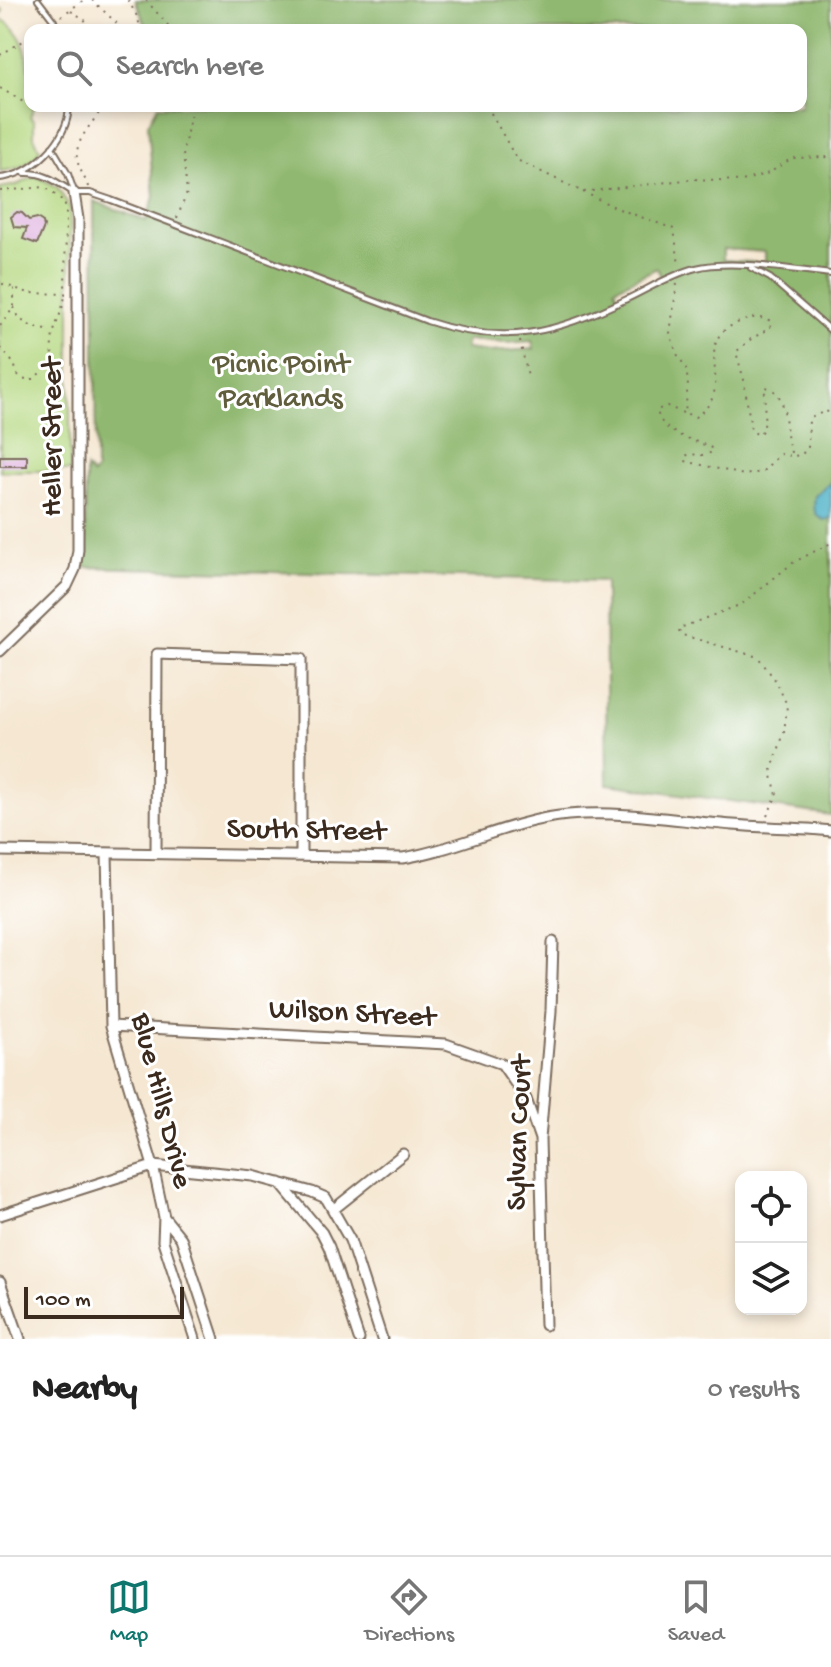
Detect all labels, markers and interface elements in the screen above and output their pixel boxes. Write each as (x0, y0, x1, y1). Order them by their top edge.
search box (24, 24, 807, 112)
icon: search (52, 46, 96, 90)
text: Search here (116, 51, 264, 86)
park label: Picnic Point Parklands (212, 349, 352, 418)
street label: Heller Street (37, 355, 72, 517)
street label: South Street (226, 813, 389, 851)
street label: Wilson Street (268, 993, 439, 1037)
street label: Blue Hills Drive (121, 1009, 199, 1193)
street label: Sylvan Court (501, 1052, 541, 1211)
map controls (735, 1171, 807, 1315)
button: locate (735, 1171, 807, 1243)
button: layers (735, 1243, 807, 1315)
scale bar (24, 1283, 184, 1319)
text: 100 m (36, 1288, 91, 1314)
text: Nearby (32, 1371, 137, 1411)
text: 0 results (708, 1376, 799, 1407)
tab: Map (107, 1575, 151, 1649)
tab: Directions (365, 1575, 454, 1649)
tab: Saved (668, 1575, 724, 1649)

